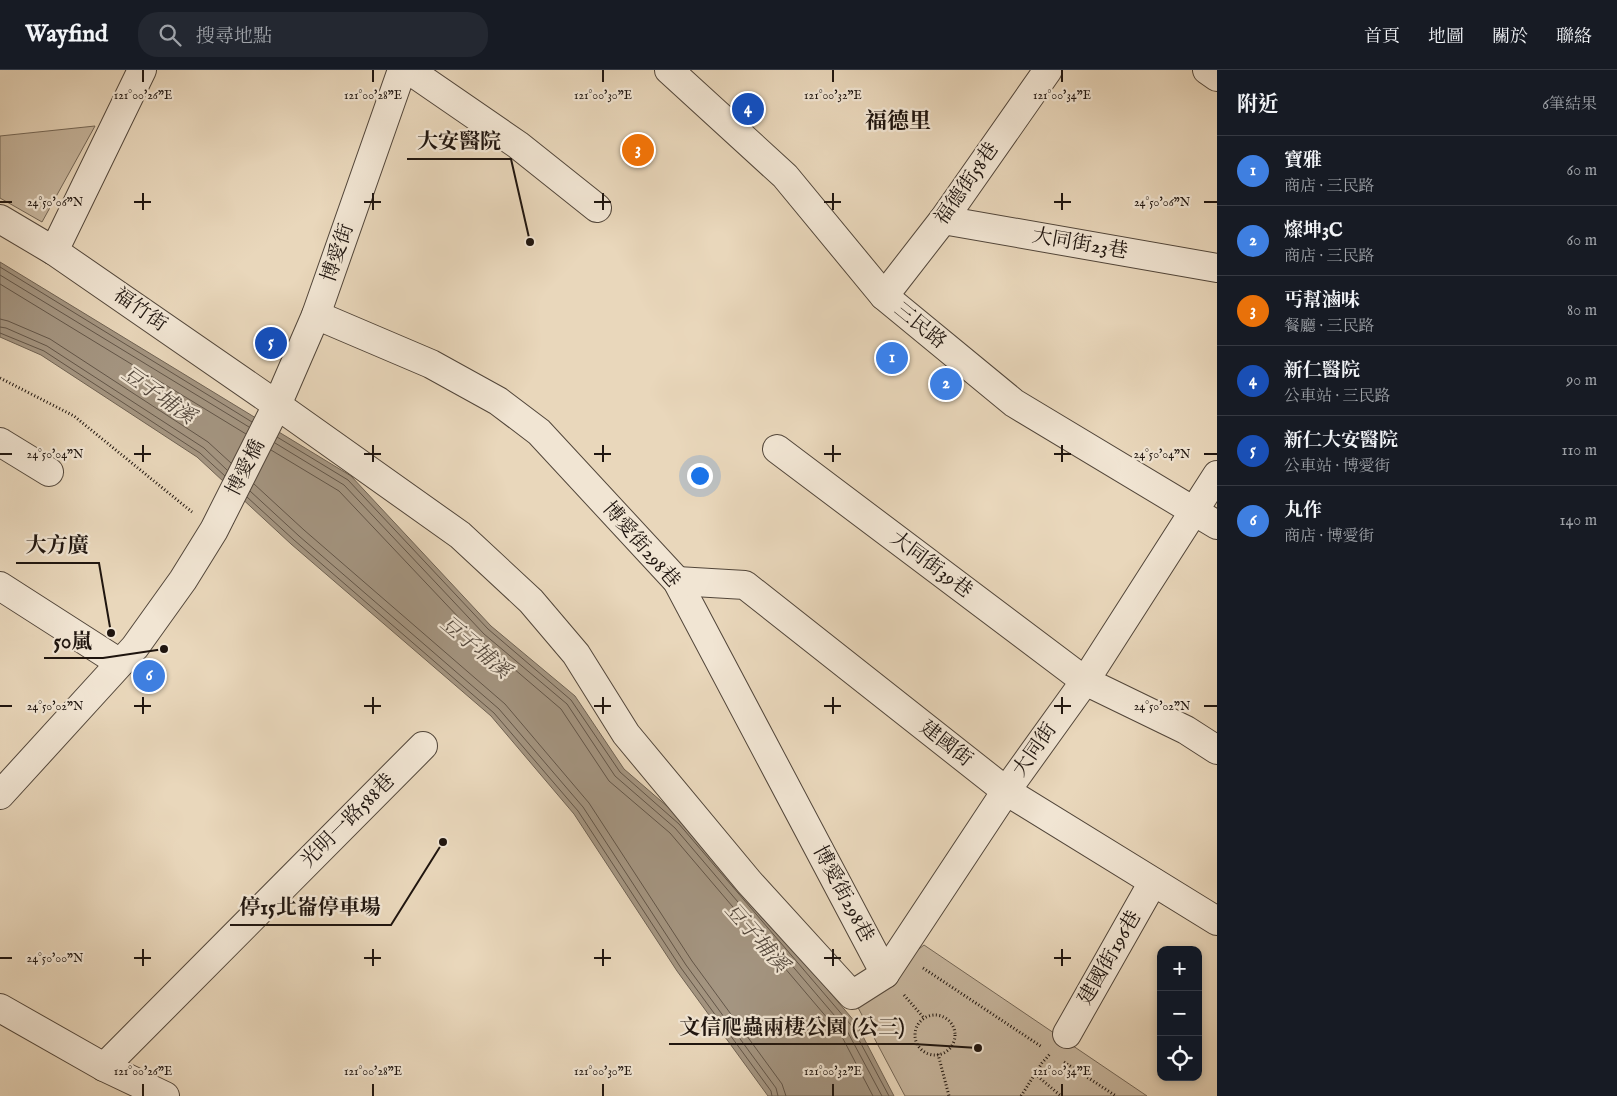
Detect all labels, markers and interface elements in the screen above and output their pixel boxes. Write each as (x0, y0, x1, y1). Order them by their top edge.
search box (138, 12, 488, 57)
text: Wayfind (25, 19, 108, 50)
icon: search (156, 21, 184, 49)
text: 搜尋地點 (196, 25, 272, 49)
text: 首頁 (1364, 26, 1400, 49)
text: 地圖 (1428, 26, 1464, 49)
text: 關於 (1492, 26, 1528, 49)
text: 聯絡 (1556, 26, 1592, 49)
text: 121°00'26"E (114, 88, 172, 103)
text: 121°00'28"E (344, 88, 402, 103)
text: 121°00'30"E (574, 88, 632, 103)
text: 121°00'32"E (804, 88, 862, 103)
text: 121°00'34"E (1033, 88, 1091, 103)
pin: 4 (732, 90, 764, 128)
text: 附近 (1237, 92, 1279, 119)
text: 6筆結果 (1542, 95, 1597, 115)
district label: 福德里 (865, 108, 931, 136)
callout: 大安醫院 (407, 123, 511, 159)
text: 大安醫院 (417, 129, 501, 156)
pin: 3 (622, 131, 654, 169)
street label: 福德街58巷 (929, 138, 1005, 230)
text: 寶雅 (1284, 149, 1322, 173)
text: 1 (1250, 161, 1256, 181)
text: 60 m (1567, 161, 1597, 181)
text: 商店 · 三民路 (1284, 177, 1375, 197)
text: 24°50'06"N (27, 195, 84, 210)
text: 24°50'06"N (1134, 195, 1191, 210)
text: 燦坤3C (1284, 219, 1343, 243)
street label: 博愛街 (316, 221, 360, 285)
street label: 大同街23巷 (1030, 223, 1130, 265)
text: 2 (1249, 231, 1257, 251)
text: 60 m (1567, 231, 1597, 251)
text: 商店 · 三民路 (1284, 247, 1375, 267)
street label: 福竹街 (108, 283, 172, 337)
text: 丐幫滷味 (1284, 289, 1360, 313)
street label: 三民路 (889, 297, 951, 355)
text: 3 (1250, 301, 1256, 321)
text: 80 m (1567, 301, 1597, 321)
text: 餐廳 · 三民路 (1284, 317, 1375, 337)
pin: 5 (255, 324, 287, 362)
pin: 1 (876, 339, 908, 377)
text: 新仁醫院 (1284, 359, 1360, 383)
water label: 豆子埔溪 (116, 361, 202, 432)
pin: 2 (930, 365, 962, 403)
text: 4 (1249, 371, 1257, 391)
text: 90 m (1566, 371, 1597, 391)
text: 公車站 · 三民路 (1284, 387, 1391, 407)
text: 新仁大安醫院 (1284, 429, 1398, 453)
street label: 博愛橋 (221, 436, 271, 500)
text: 5 (1250, 441, 1256, 461)
text: 110 m (1561, 441, 1597, 461)
text: 24°50'04"N (27, 447, 84, 462)
text: 24°50'04"N (1134, 447, 1191, 462)
text: 公車站 · 博愛街 (1284, 457, 1391, 477)
your location (687, 463, 713, 489)
street label: 博愛街298巷 (597, 497, 685, 593)
text: 丸作 (1284, 499, 1322, 523)
text: 6 (1250, 511, 1256, 531)
text: 140 m (1559, 511, 1597, 531)
street label: 大同街39巷 (885, 526, 977, 604)
callout: 大方廣 (16, 527, 99, 563)
text: 商店 · 博愛街 (1284, 527, 1375, 547)
text: 大方廣 (26, 533, 89, 560)
water label: 豆子埔溪 (434, 611, 517, 687)
callout: 50嵐 (44, 622, 103, 658)
text: 50嵐 (54, 629, 92, 656)
pin: 6 (133, 657, 165, 695)
text: 24°50'02"N (27, 699, 84, 714)
text: 24°50'02"N (1134, 699, 1191, 714)
street label: 建國街 (915, 716, 977, 772)
street label: 大同街 (1008, 718, 1062, 782)
street label: 光明一路588巷 (296, 769, 400, 873)
street label: 博愛街298巷 (807, 841, 879, 947)
callout: 停15北崙停車場 (230, 889, 391, 925)
text: 停15北崙停車場 (239, 895, 381, 922)
water label: 豆子埔溪 (718, 897, 795, 980)
street label: 建國街196巷 (1073, 906, 1147, 1010)
map controls (1157, 946, 1202, 1081)
button: + (1157, 946, 1202, 991)
text: 24°50'00"N (27, 951, 84, 966)
button: − (1157, 991, 1202, 1036)
callout: 文信爬蟲兩棲公園 (公三) (669, 1008, 914, 1044)
text: 文信爬蟲兩棲公園 (公三) (679, 1015, 905, 1042)
button: locate (1157, 1036, 1202, 1081)
text: 121°00'26"E (114, 1064, 172, 1079)
text: 121°00'28"E (344, 1064, 402, 1079)
text: 121°00'30"E (574, 1064, 632, 1079)
text: 121°00'32"E (804, 1064, 862, 1079)
text: 121°00'34"E (1033, 1064, 1091, 1079)

